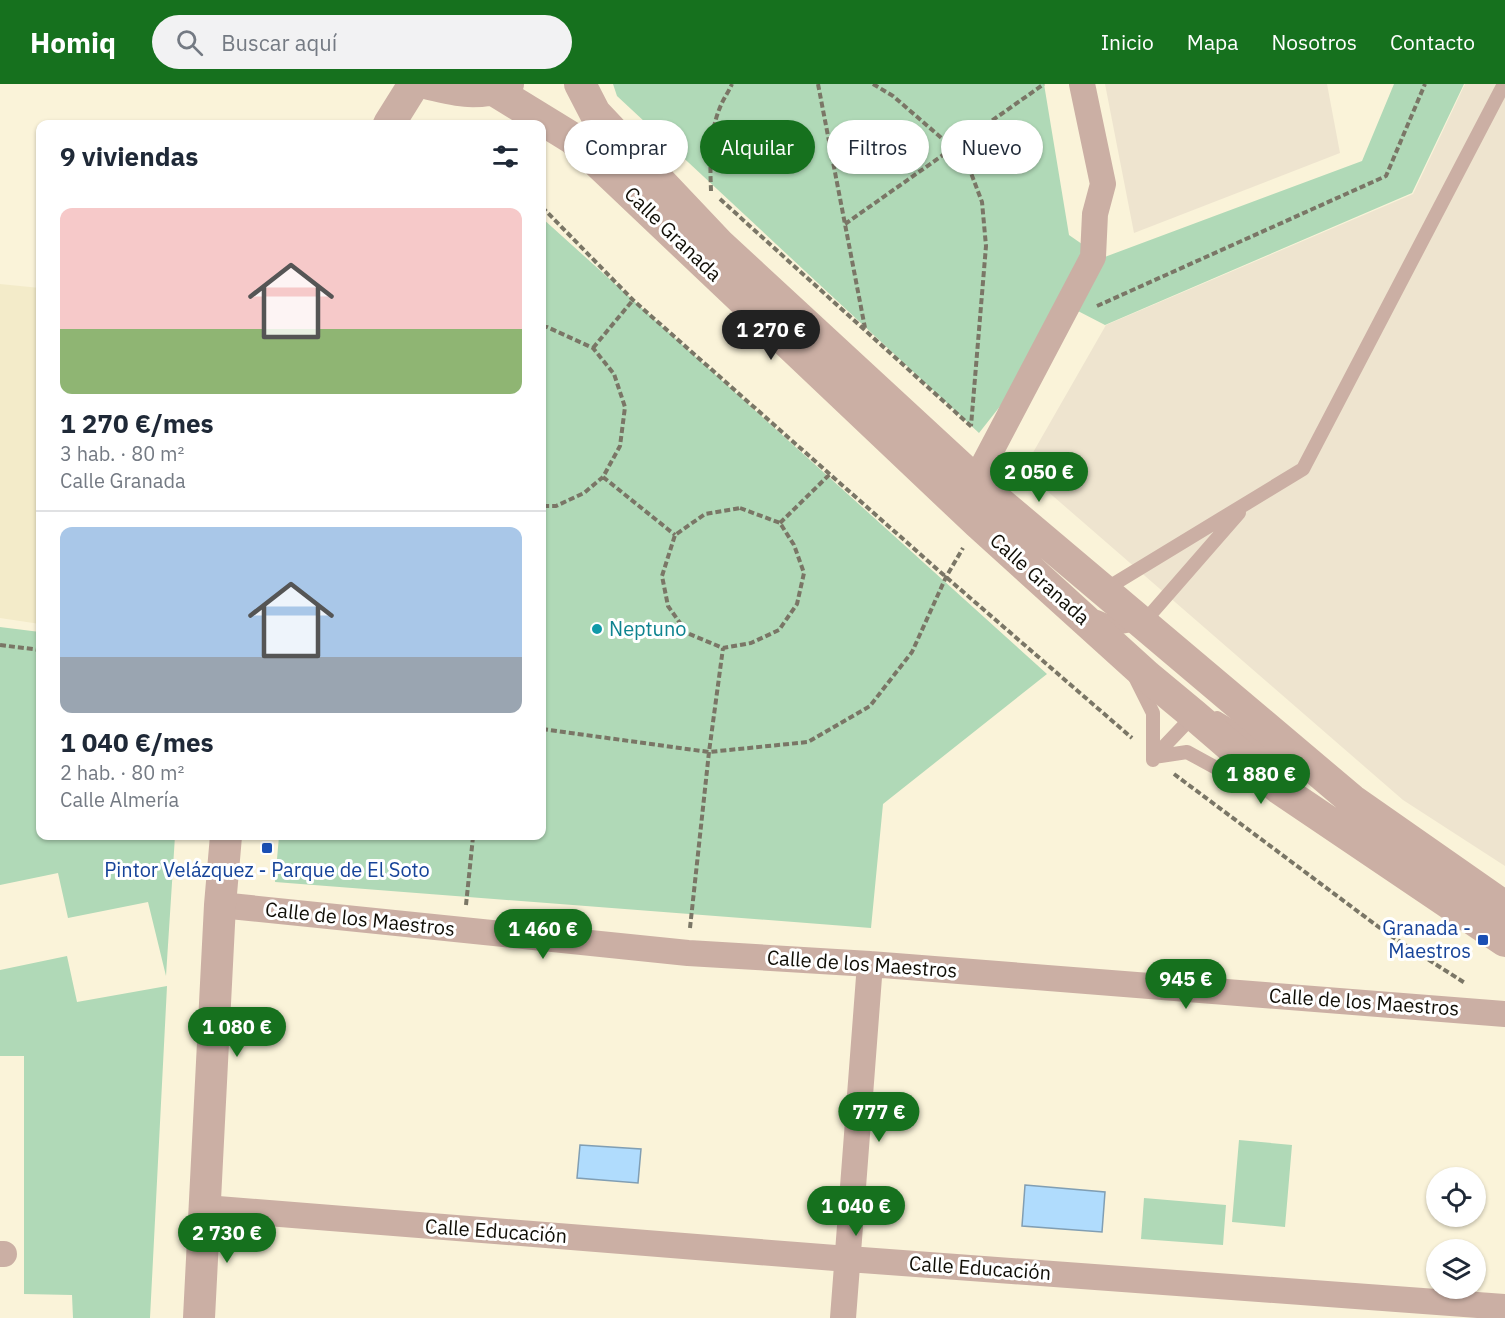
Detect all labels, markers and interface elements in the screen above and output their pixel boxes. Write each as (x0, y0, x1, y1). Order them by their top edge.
search box (152, 15, 572, 69)
text: Homiq (30, 24, 116, 61)
icon: search (173, 26, 206, 59)
text: Buscar aquí (221, 28, 337, 57)
text: Inicio (1101, 28, 1154, 56)
text: Mapa (1187, 28, 1239, 56)
text: Nosotros (1272, 28, 1357, 56)
text: Contacto (1390, 28, 1475, 56)
chip: Comprar (564, 120, 688, 174)
chip: Alquilar (700, 120, 815, 174)
chip: Filtros (827, 120, 929, 174)
chip: Nuevo (941, 120, 1043, 174)
text: 9 viviendas (60, 139, 198, 173)
icon: filters (489, 140, 522, 173)
street label: Calle Granada (619, 180, 728, 287)
icon: home (237, 247, 345, 355)
pin: 1 270 € (716, 310, 826, 361)
text: 1 270 € (736, 316, 806, 343)
text: 1 270 €/mes (60, 406, 214, 440)
text: 3 hab. · 80 m² (60, 440, 184, 467)
pin: 2 050 € (984, 452, 1094, 503)
text: 2 050 € (1004, 458, 1074, 485)
text: Calle Granada (60, 467, 186, 494)
street label: Calle Granada (985, 527, 1096, 631)
icon: home (237, 566, 345, 674)
place label: Neptuno (609, 615, 687, 642)
marker: Neptuno (590, 622, 604, 636)
text: 1 040 €/mes (60, 725, 214, 759)
pin: 1 880 € (1206, 754, 1316, 805)
text: 2 hab. · 80 m² (60, 759, 184, 786)
text: 1 880 € (1226, 760, 1296, 787)
text: Calle Almería (60, 786, 179, 813)
marker: Pintor Velázquez - Parque de El Soto (260, 841, 274, 855)
place label: Pintor Velázquez - Parque de El Soto (104, 856, 430, 883)
street label: Calle de los Maestros (264, 895, 456, 942)
pin: 1 460 € (488, 909, 598, 960)
place label: Granada - Maestros (1382, 914, 1471, 964)
text: 1 460 € (508, 915, 578, 942)
marker: Granada - Maestros (1476, 933, 1490, 947)
street label: Calle de los Maestros (766, 943, 958, 984)
pin: 945 € (1144, 959, 1228, 1010)
text: 945 € (1159, 965, 1213, 992)
street label: Calle de los Maestros (1268, 981, 1460, 1022)
pin: 1 080 € (182, 1007, 292, 1058)
text: 1 080 € (202, 1013, 272, 1040)
pin: 777 € (837, 1092, 921, 1143)
text: 777 € (852, 1098, 906, 1125)
map controls (1426, 1167, 1486, 1299)
button: locate (1426, 1167, 1486, 1227)
pin: 1 040 € (801, 1186, 911, 1237)
text: 1 040 € (821, 1192, 891, 1219)
street label: Calle Educación (424, 1212, 568, 1249)
pin: 2 730 € (172, 1213, 282, 1264)
text: 2 730 € (192, 1219, 262, 1246)
button: layers (1426, 1239, 1486, 1299)
street label: Calle Educación (908, 1249, 1052, 1286)

